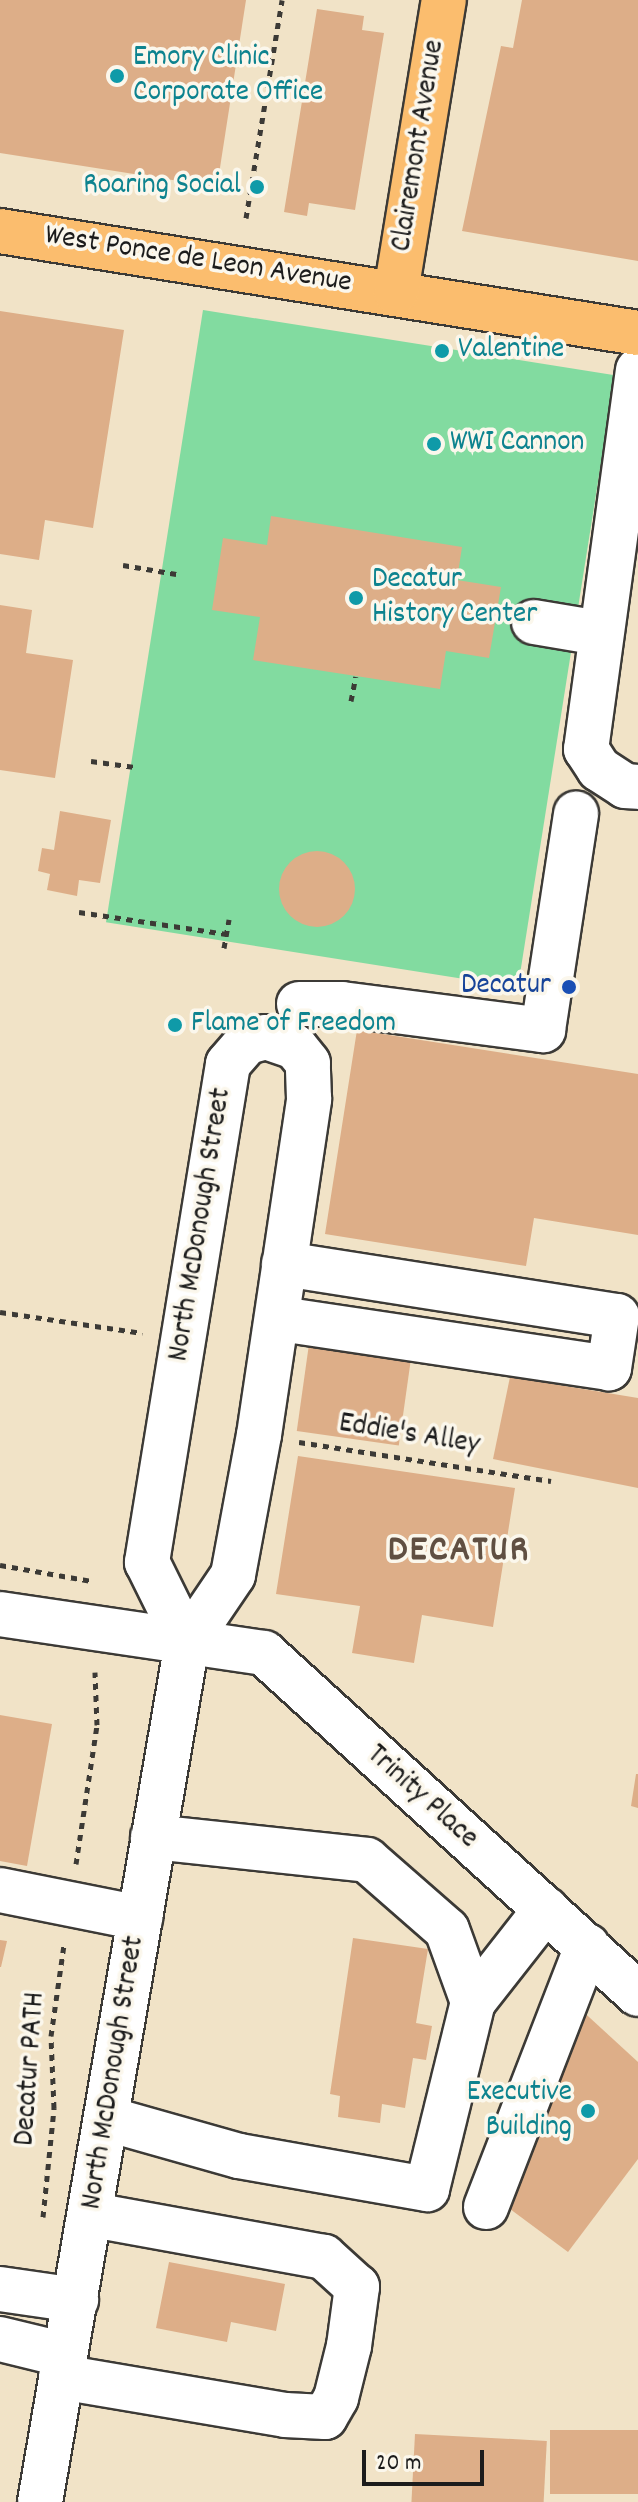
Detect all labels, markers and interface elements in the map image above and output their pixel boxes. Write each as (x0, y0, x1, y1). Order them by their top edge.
street label: Clairemont Avenue (386, 38, 454, 254)
place label: Emory Clinic Corporate Office (133, 41, 323, 112)
marker: Emory Clinic Corporate Office (108, 67, 126, 85)
place label: Roaring Social (83, 169, 241, 205)
marker: Roaring Social (248, 178, 266, 196)
street label: West Ponce de Leon Avenue (42, 219, 354, 303)
place label: Valentine (458, 333, 564, 369)
marker: Valentine (433, 342, 451, 360)
place label: WWI Cannon (450, 426, 584, 462)
marker: WWI Cannon (425, 435, 443, 453)
place label: Decatur History Center (372, 563, 537, 634)
marker: Decatur History Center (347, 589, 365, 607)
place label: Decatur (461, 969, 551, 1005)
marker: Decatur (558, 976, 580, 998)
place label: Flame of Freedom (191, 1007, 396, 1043)
marker: Flame of Freedom (166, 1016, 184, 1034)
street label: North McDonough Street (163, 1086, 241, 1364)
street label: Eddie's Alley (336, 1407, 482, 1465)
district label: DECATUR (388, 1529, 530, 1575)
street label: Trinity Place (358, 1738, 484, 1858)
street label: North McDonough Street (76, 1934, 154, 2212)
street label: Decatur PATH (9, 1991, 55, 2147)
place label: Executive Building (467, 2076, 572, 2146)
marker: Executive Building (579, 2102, 597, 2120)
scale bar (366, 2434, 488, 2484)
text: 20 m (376, 2447, 422, 2481)

